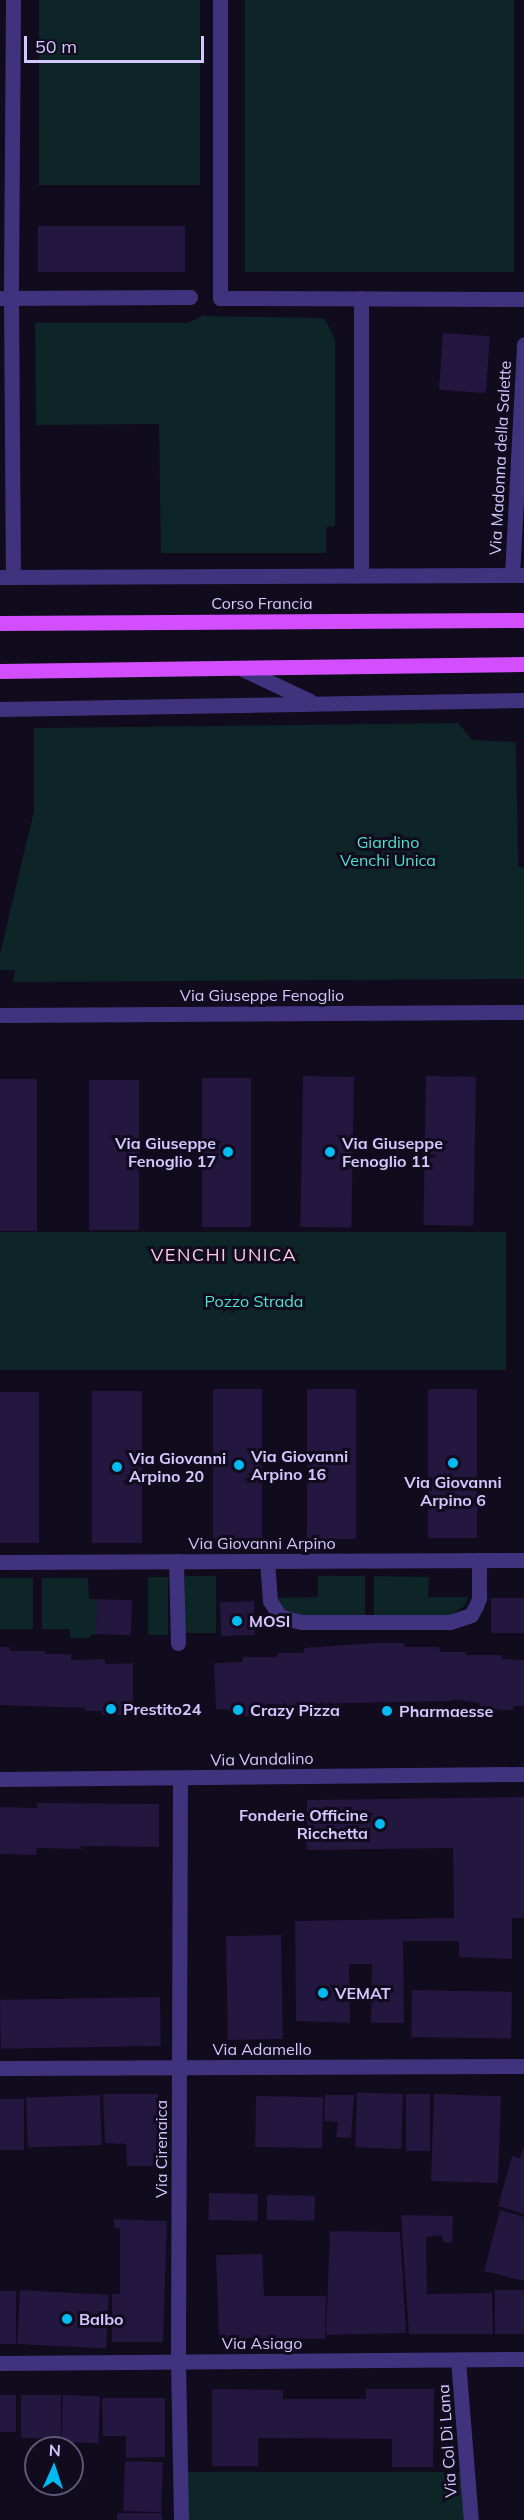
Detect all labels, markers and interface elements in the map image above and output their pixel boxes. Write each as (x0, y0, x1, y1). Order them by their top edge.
scale bar (27, 24, 207, 62)
text: 50 m (35, 35, 77, 58)
street label: Via Madonna della Salette (485, 360, 515, 556)
street label: Corso Francia (211, 593, 313, 613)
park label: Giardino Venchi Unica (340, 832, 436, 870)
street label: Via Giuseppe Fenoglio (180, 985, 344, 1005)
place label: Via Giuseppe Fenoglio 17 (115, 1133, 216, 1171)
place label: Via Giuseppe Fenoglio 11 (342, 1133, 443, 1171)
marker: Via Giuseppe Fenoglio 17 (221, 1145, 235, 1159)
marker: Via Giuseppe Fenoglio 11 (323, 1145, 337, 1159)
district label: VENCHI UNICA (151, 1244, 297, 1266)
park label: Pozzo Strada (205, 1291, 303, 1311)
place label: Via Giovanni Arpino 16 (251, 1446, 348, 1484)
place label: Via Giovanni Arpino 20 (129, 1448, 226, 1486)
marker: Via Giovanni Arpino 6 (446, 1456, 460, 1470)
marker: Via Giovanni Arpino 16 (232, 1458, 246, 1472)
marker: Via Giovanni Arpino 20 (110, 1460, 124, 1474)
place label: Via Giovanni Arpino 6 (404, 1472, 502, 1510)
street label: Via Giovanni Arpino (188, 1533, 336, 1553)
place label: MOSI (249, 1611, 290, 1631)
marker: MOSI (230, 1614, 244, 1628)
place label: Prestito24 (123, 1699, 201, 1719)
place label: Crazy Pizza (250, 1700, 340, 1720)
place label: Pharmaesse (399, 1701, 493, 1721)
marker: Prestito24 (104, 1702, 118, 1716)
marker: Crazy Pizza (231, 1703, 245, 1717)
marker: Pharmaesse (380, 1704, 394, 1718)
street label: Via Vandalino (210, 1748, 314, 1770)
place label: Fonderie Officine Ricchetta (239, 1805, 368, 1843)
marker: Fonderie Officine Ricchetta (373, 1817, 387, 1831)
place label: VEMAT (335, 1983, 391, 2003)
marker: VEMAT (316, 1986, 330, 2000)
street label: Via Adamello (212, 2039, 312, 2059)
street label: Via Cirenaica (151, 2100, 171, 2198)
place label: Balbo (79, 2309, 124, 2329)
marker: Balbo (60, 2312, 74, 2326)
street label: Via Asiago (222, 2333, 302, 2353)
street label: Via Col Di Lana (433, 2384, 461, 2498)
north arrow (24, 2436, 84, 2496)
text: N (48, 2440, 61, 2460)

